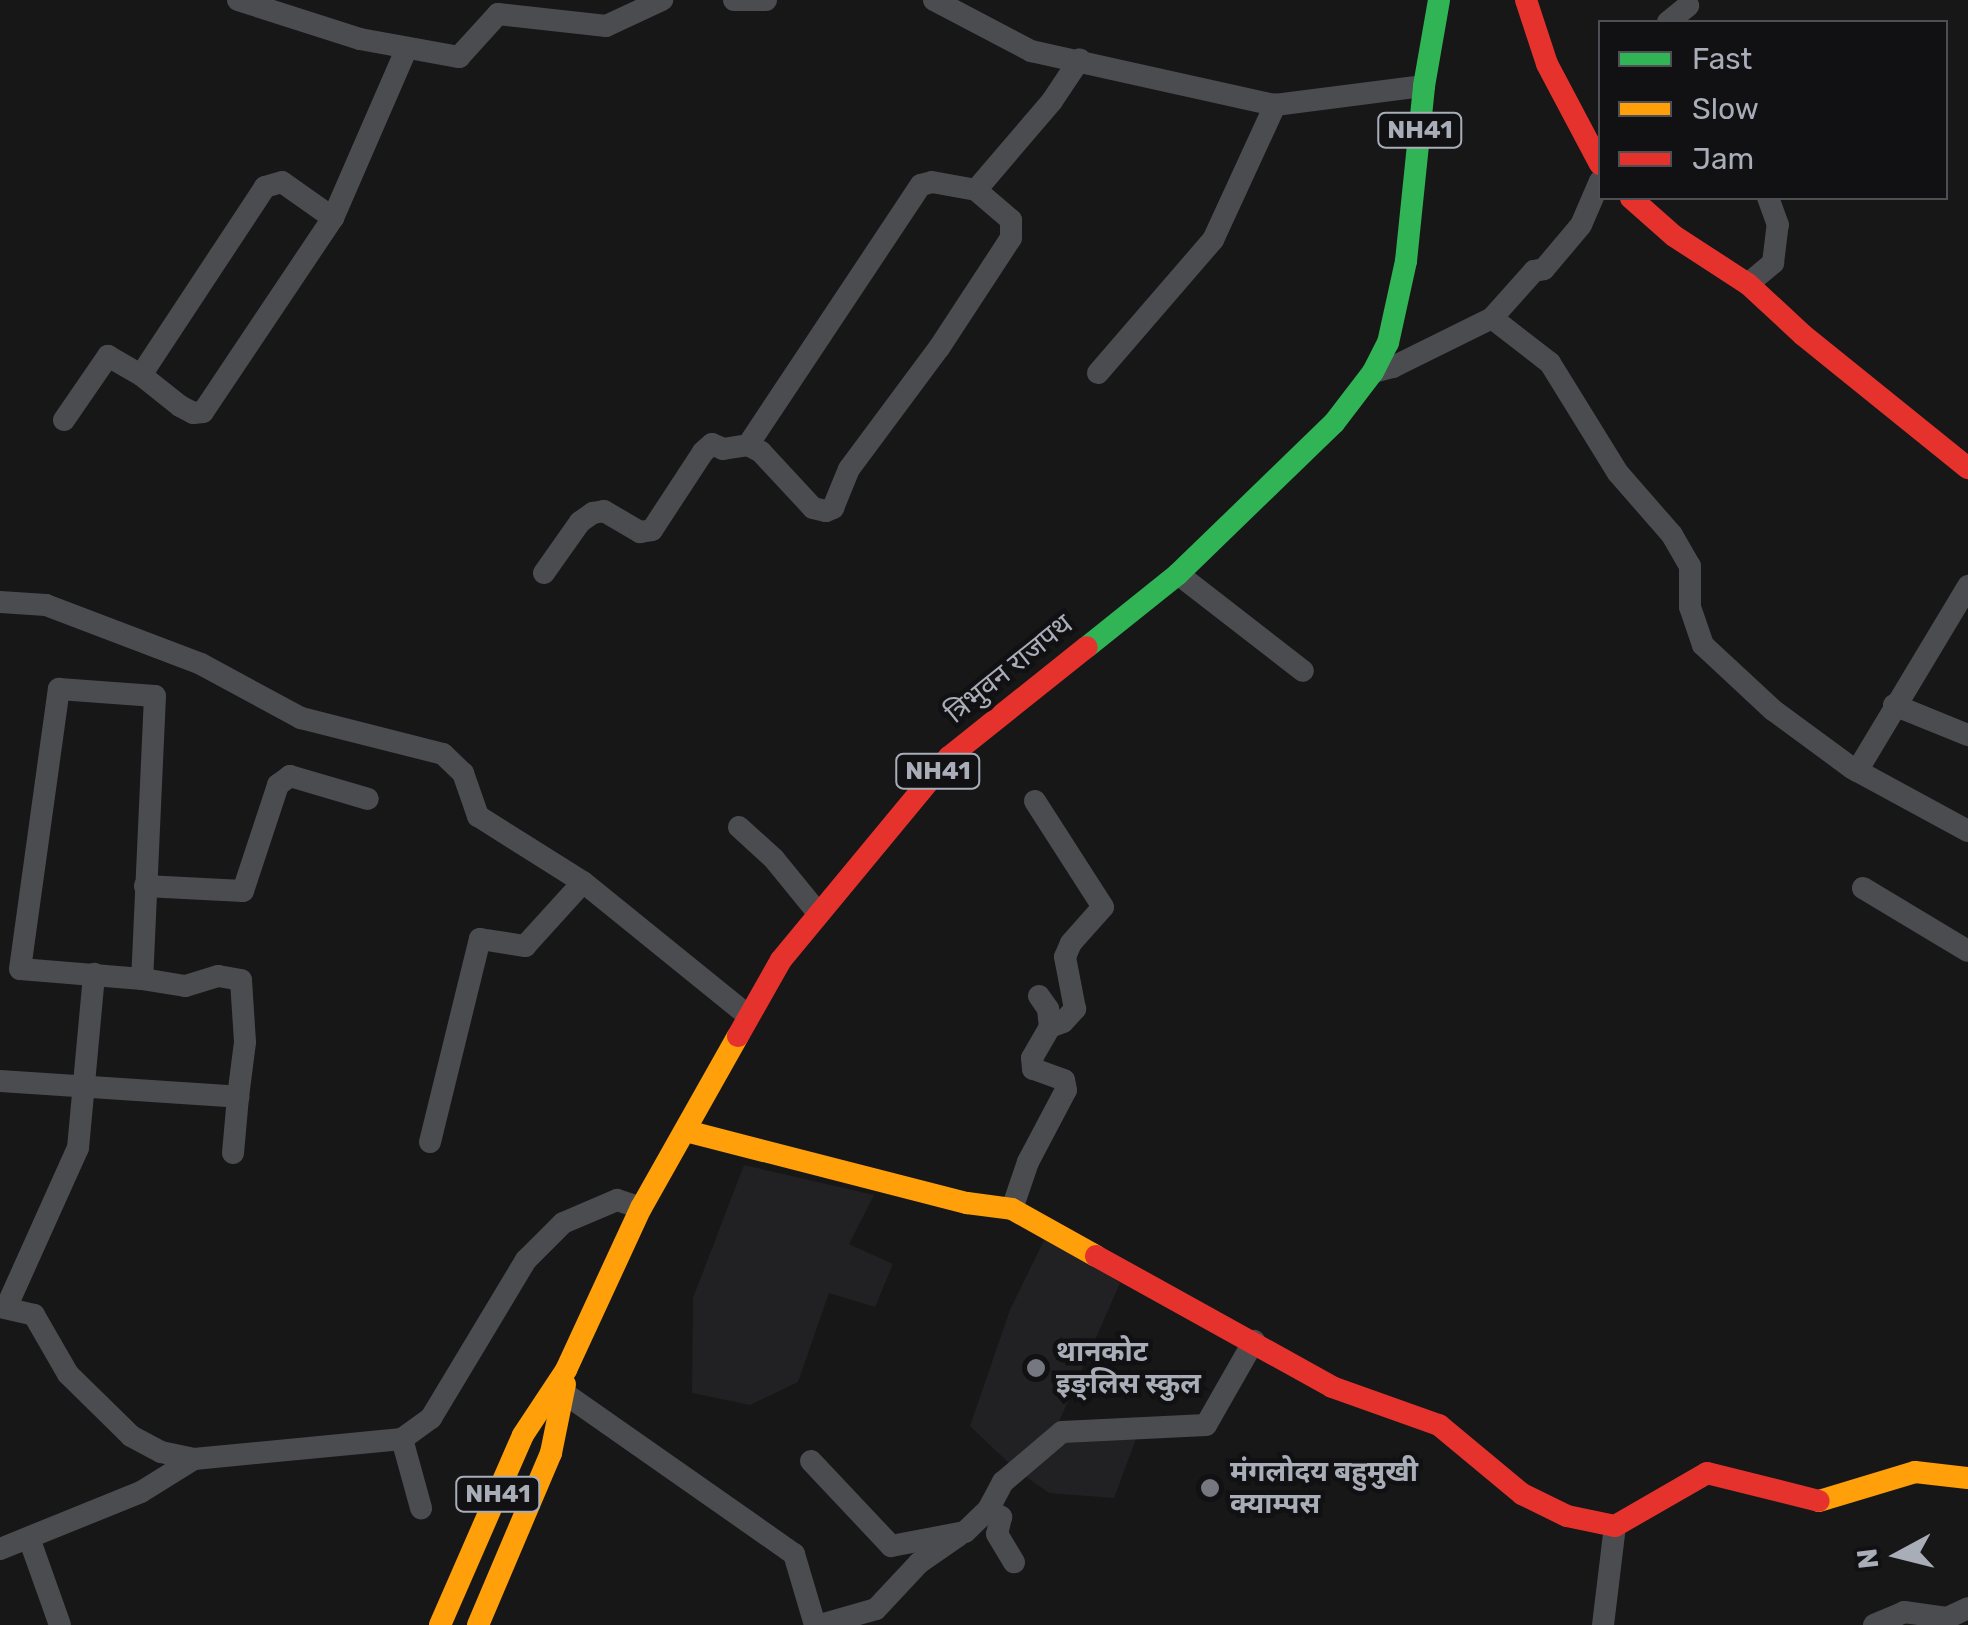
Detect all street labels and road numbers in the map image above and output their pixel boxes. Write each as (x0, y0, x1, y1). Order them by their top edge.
road number: NH41 (1375, 110, 1465, 150)
street label: त्रिभुवन राजपथ (939, 608, 1079, 730)
road number: NH41 (893, 751, 983, 791)
road number: NH41 (453, 1474, 543, 1514)

